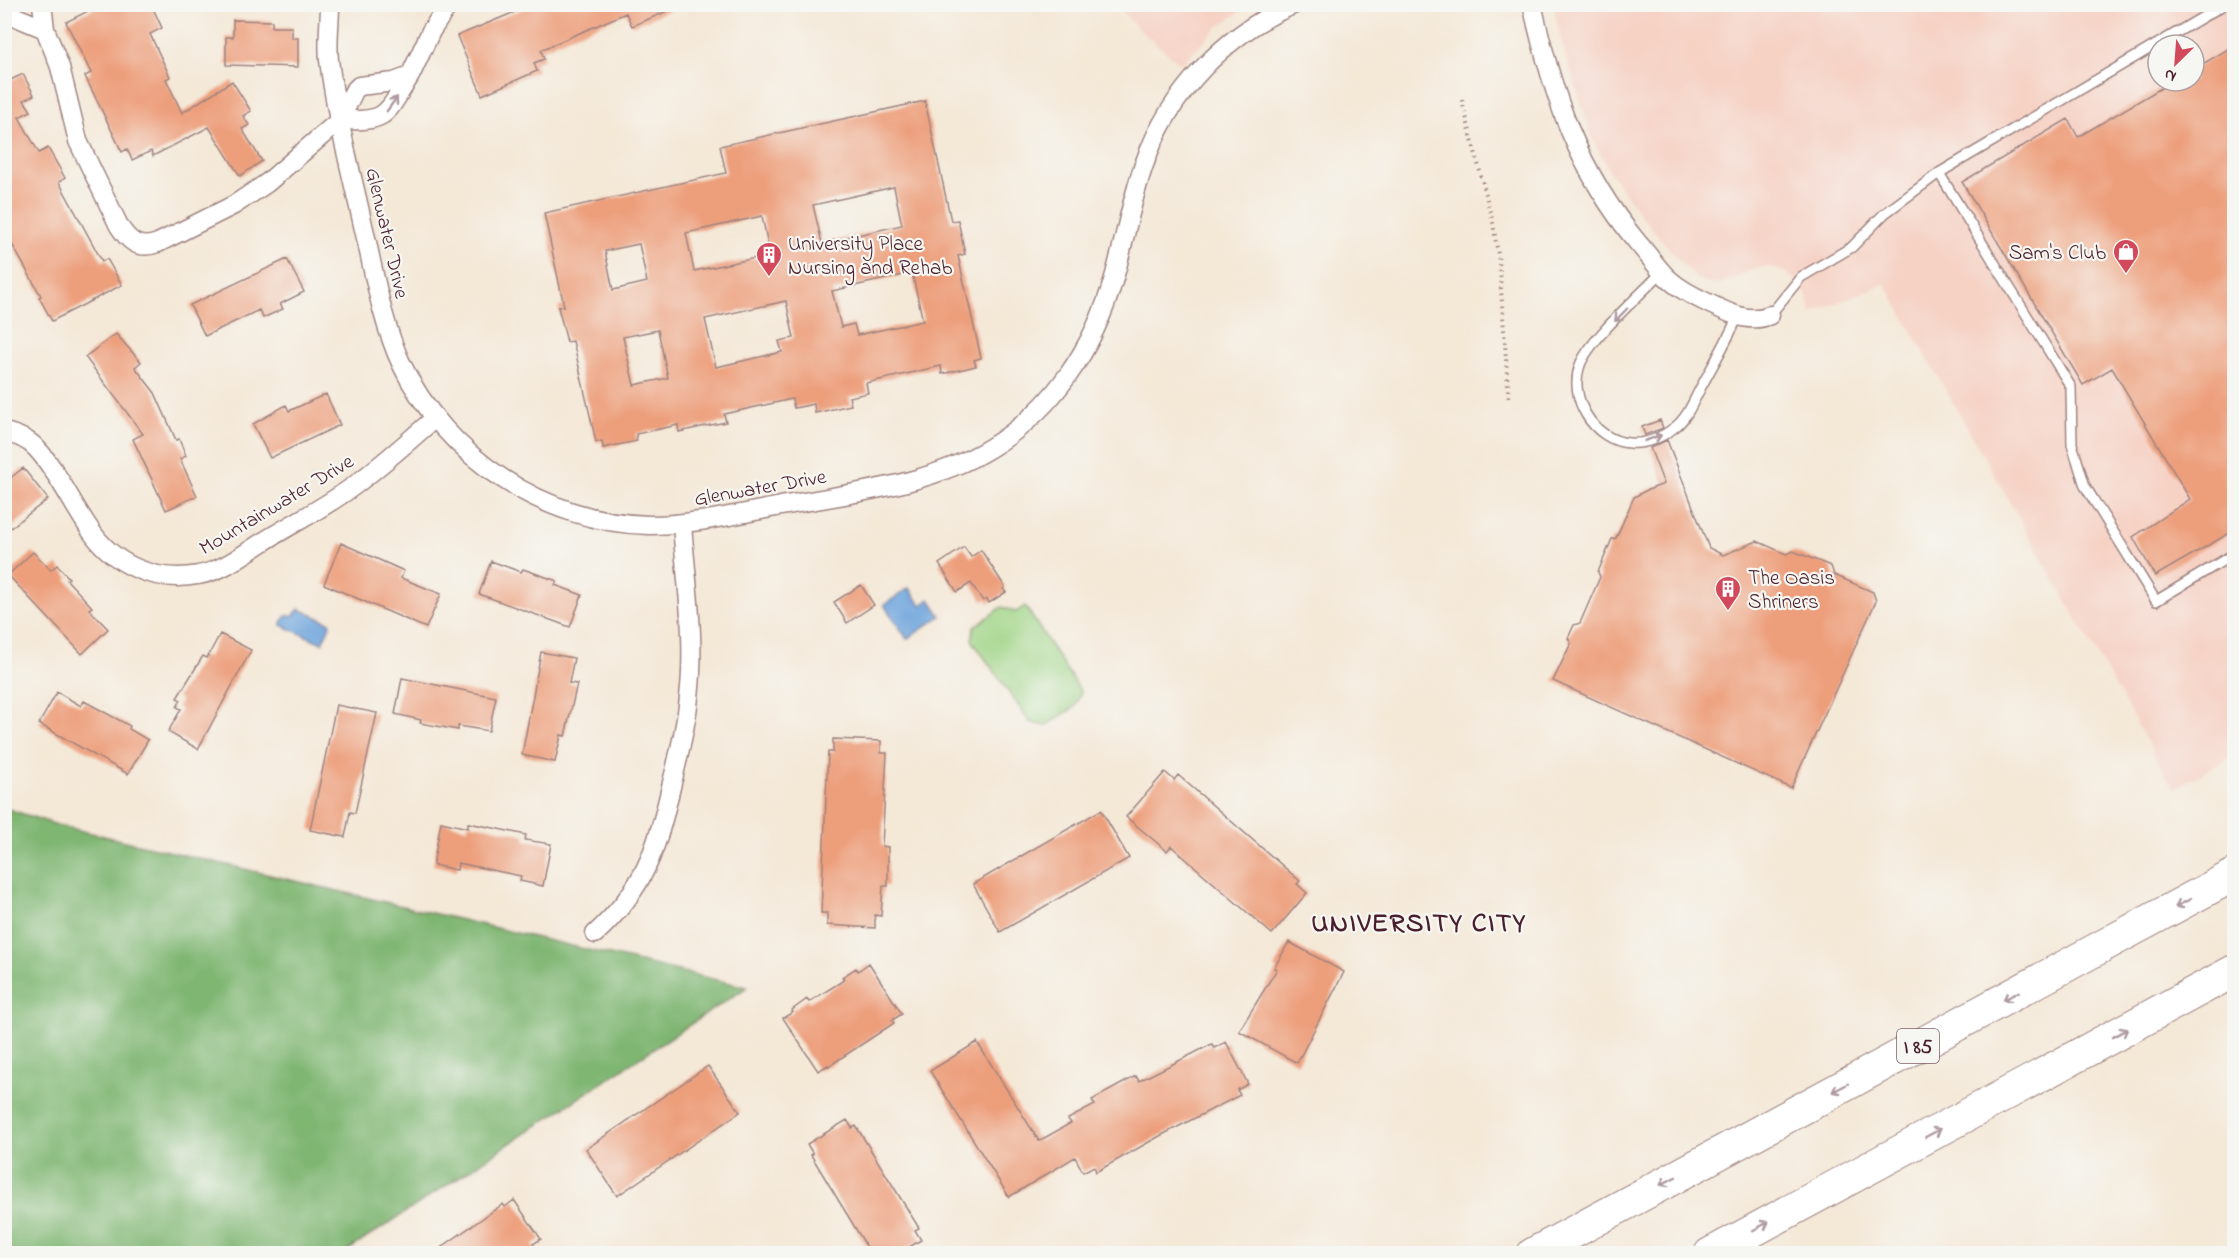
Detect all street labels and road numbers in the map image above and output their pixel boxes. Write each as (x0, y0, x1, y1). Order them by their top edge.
street label: Glenwater Drive (356, 165, 416, 303)
street label: Mountainwater Drive (194, 447, 361, 564)
street label: Glenwater Drive (692, 462, 829, 515)
road number: I 85 (1897, 1029, 1939, 1063)

